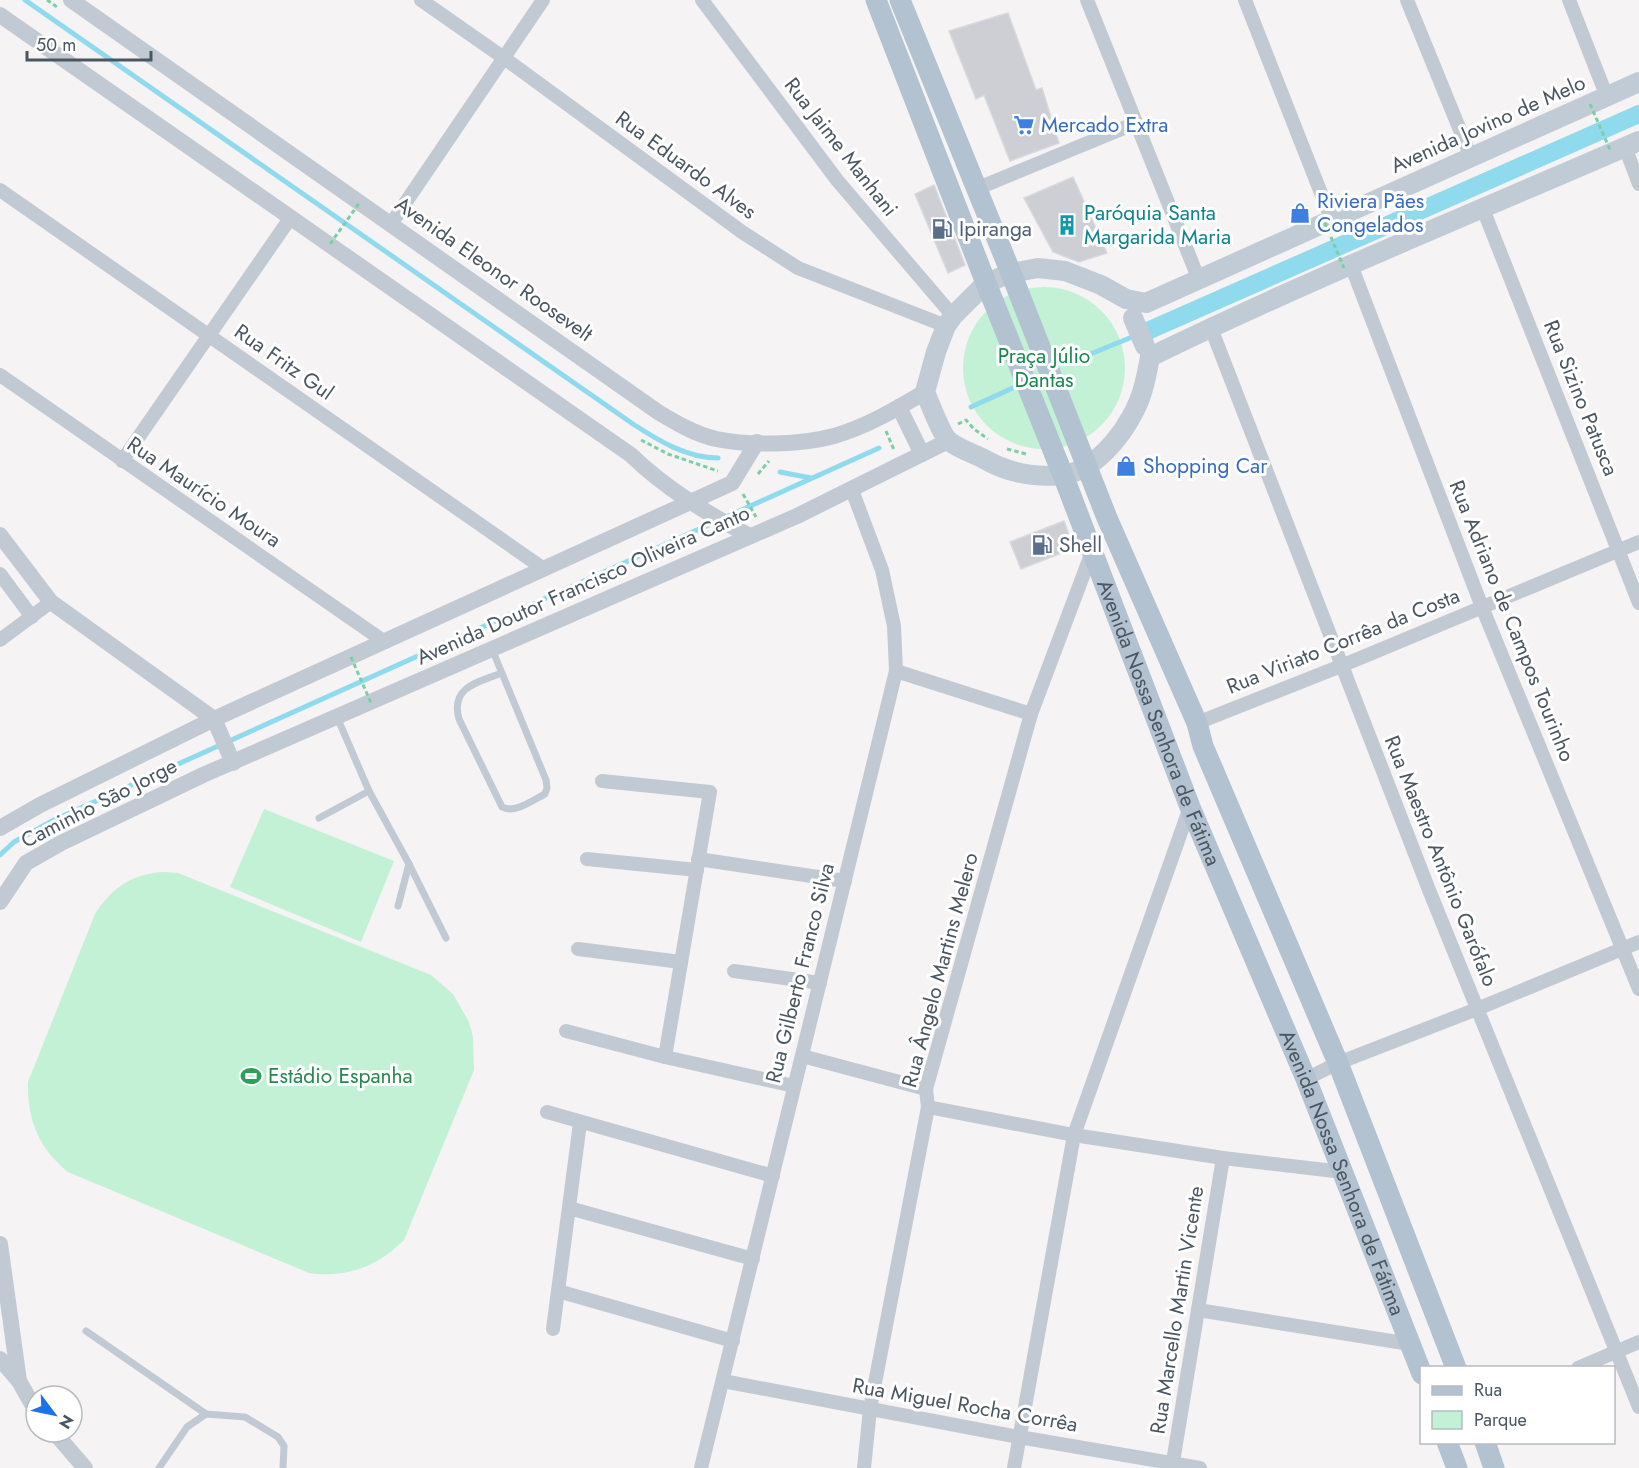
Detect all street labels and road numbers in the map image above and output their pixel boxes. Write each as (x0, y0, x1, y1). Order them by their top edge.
street label: Avenida Jovino de Melo (1386, 68, 1590, 180)
street label: Rua Jaime Manhani (777, 71, 905, 223)
street label: Rua Eduardo Alves (609, 104, 763, 226)
street label: Avenida Eleonor Roosevelt (389, 189, 599, 349)
street label: Rua Sizino Patusca (1536, 316, 1626, 480)
street label: Rua Fritz Gul (228, 317, 340, 407)
street label: Rua Maurício Moura (121, 429, 287, 555)
street label: Rua Adriano de Campos Tourinho (1442, 476, 1582, 766)
street label: Avenida Doutor Francisco Oliveira Canto (412, 498, 754, 672)
street label: Avenida Nossa Senhora de Fátima (1089, 575, 1228, 870)
street label: Rua Viriato Corrêa da Costa (1222, 580, 1464, 702)
street label: Rua Maestro Antônio Garófalo (1377, 731, 1505, 991)
street label: Caminho São Jorge (16, 751, 183, 855)
street label: Rua Ângelo Martins Melero (894, 849, 986, 1091)
street label: Rua Gilberto Franco Silva (758, 860, 842, 1086)
street label: Avenida Nossa Senhora de Fátima (1272, 1025, 1412, 1320)
street label: Rua Marcello Martin Vicente (1143, 1184, 1211, 1436)
street label: Rua Miguel Rocha Corrêa (850, 1370, 1080, 1440)

